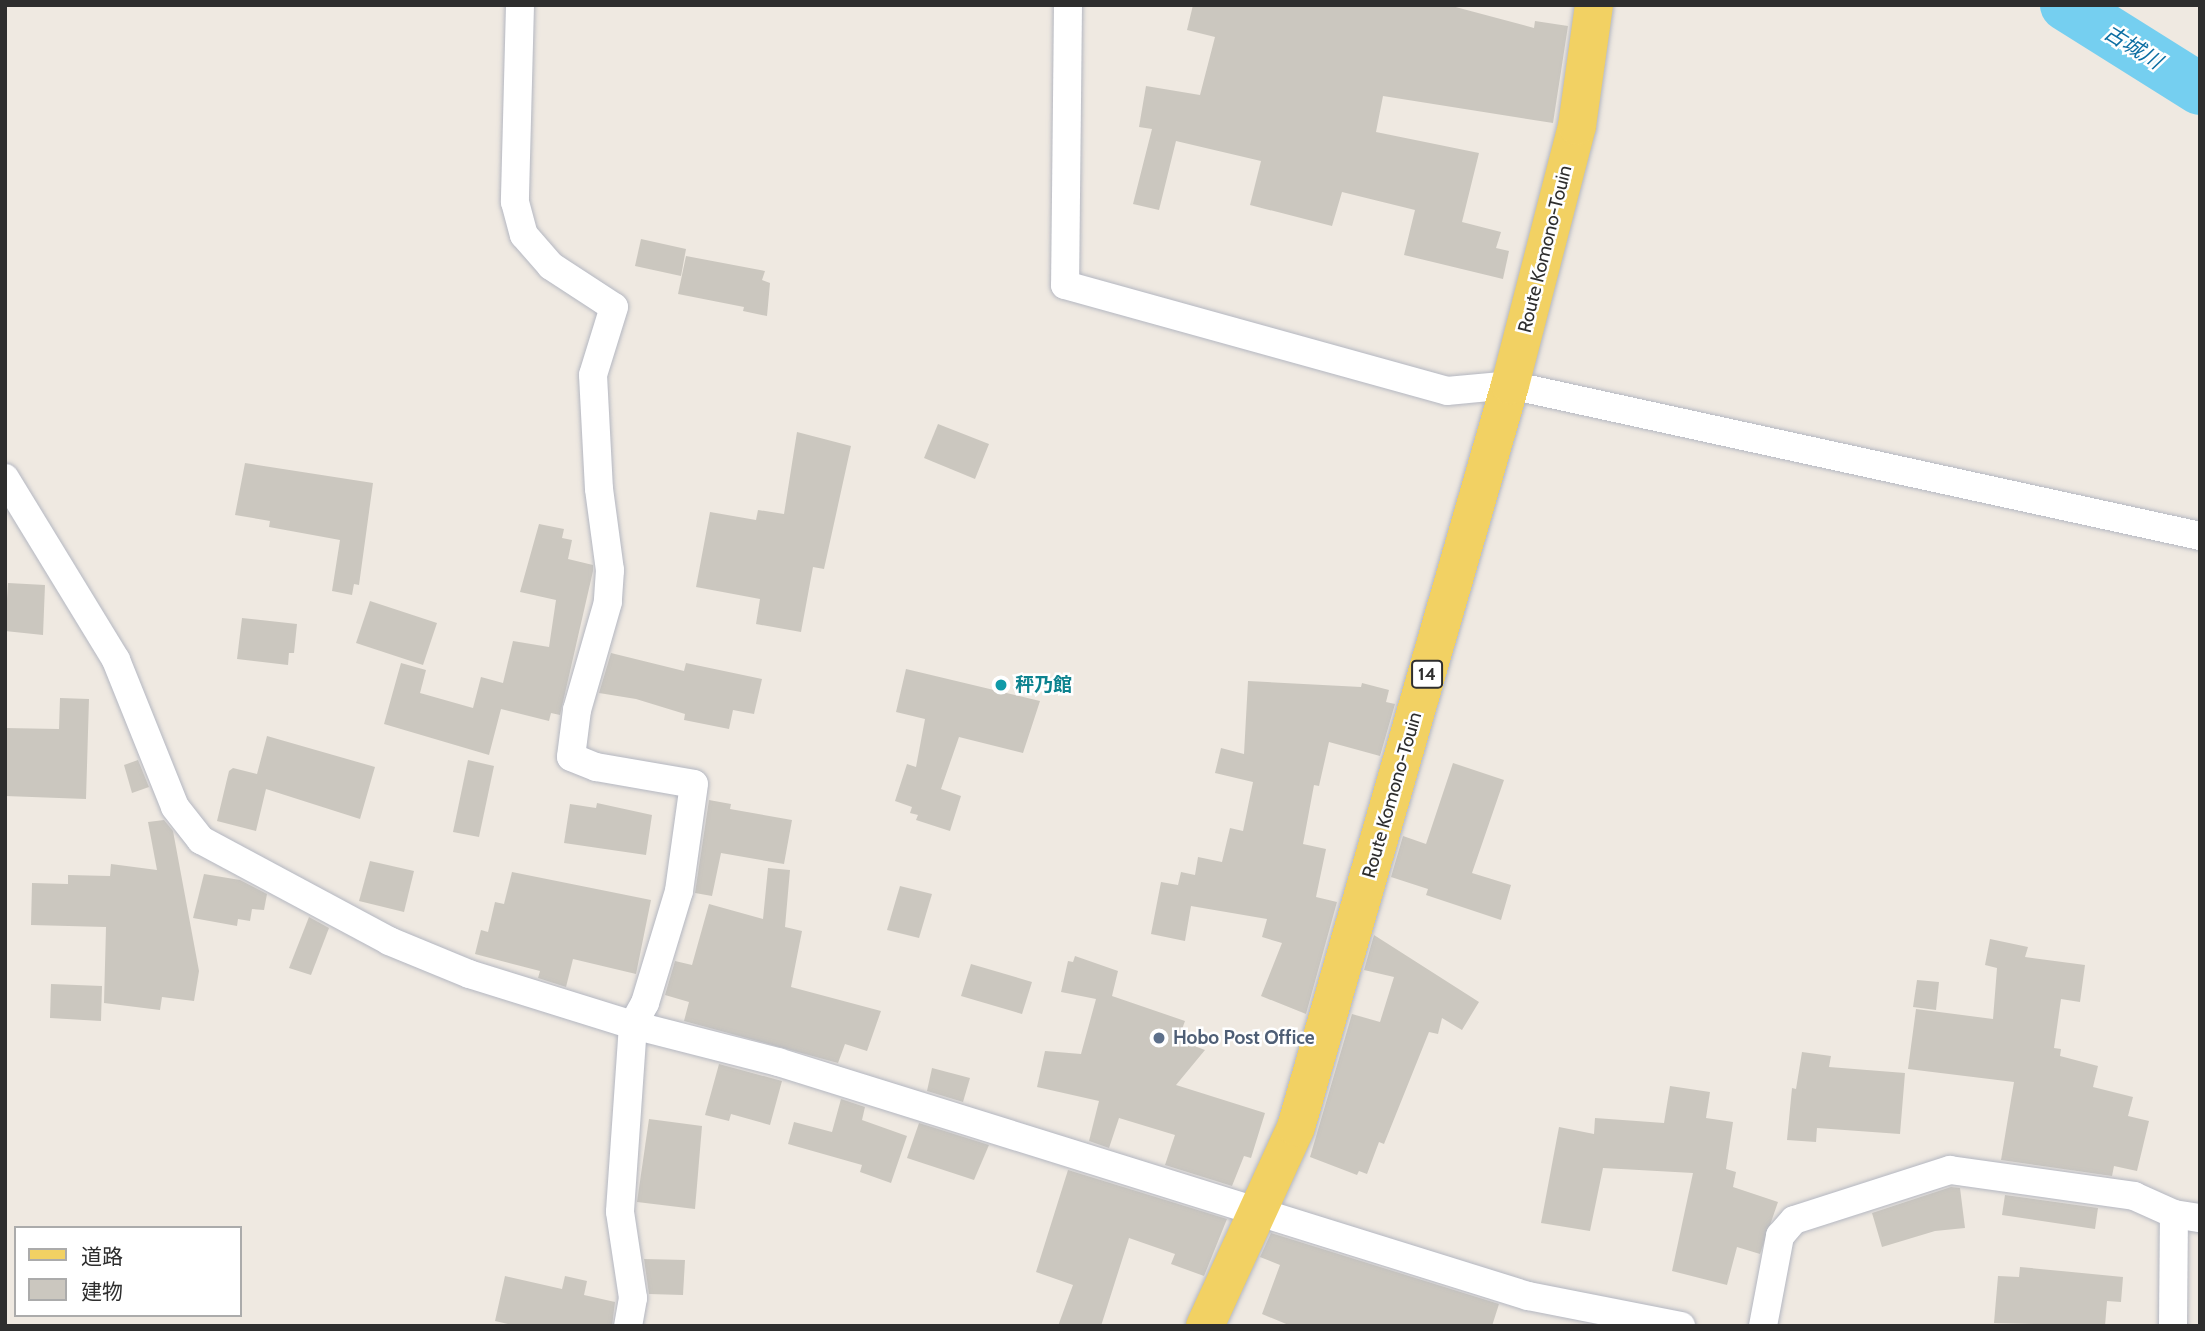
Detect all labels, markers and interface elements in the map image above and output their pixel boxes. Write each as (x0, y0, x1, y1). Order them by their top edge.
water label: 古城川 (2100, 20, 2166, 74)
street label: Route Komono-Touin (1513, 163, 1577, 335)
road number: 14 (1410, 660, 1444, 688)
place label: 秤乃館 (1015, 674, 1072, 696)
marker: 秤乃館 (993, 677, 1009, 693)
street label: Route Komono-Touin (1357, 709, 1427, 881)
place label: Hobo Post Office (1173, 1027, 1315, 1049)
marker: Hobo Post Office (1151, 1030, 1167, 1046)
legend (14, 1226, 242, 1317)
text: 道路 (81, 1244, 123, 1269)
text: 建物 (81, 1279, 123, 1304)

